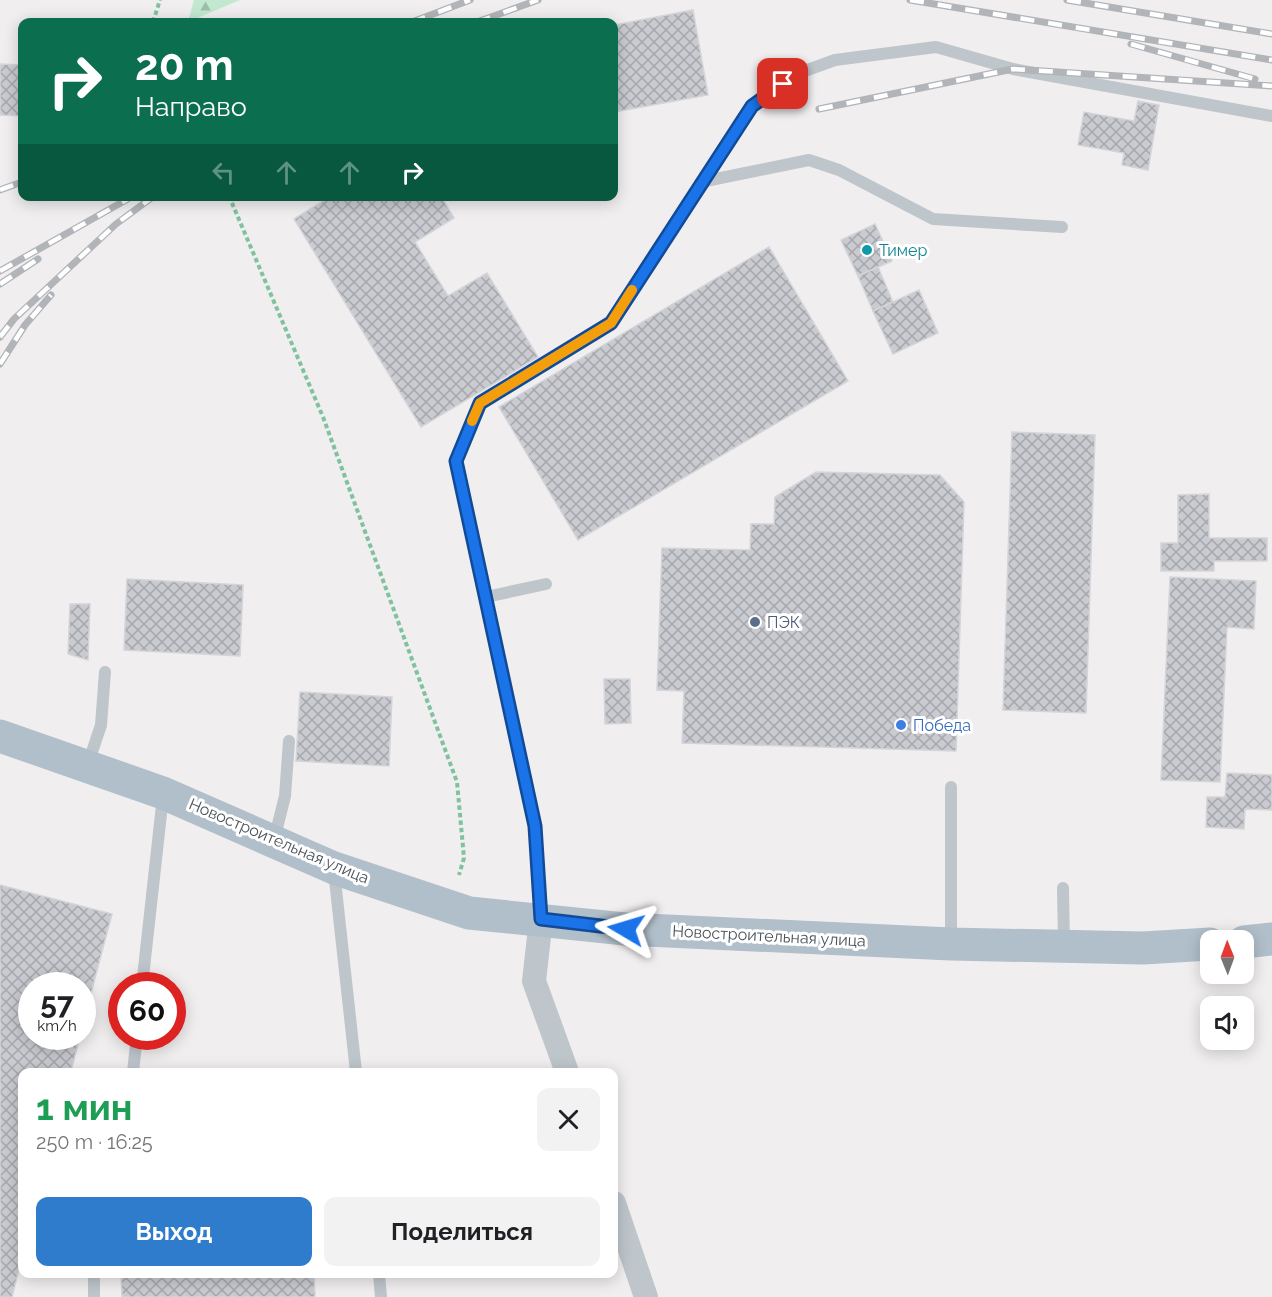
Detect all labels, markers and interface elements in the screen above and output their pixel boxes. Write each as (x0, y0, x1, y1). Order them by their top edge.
text: 20 m (135, 41, 234, 90)
icon: right (36, 42, 114, 120)
pin (757, 58, 808, 109)
icon: arrive (766, 67, 799, 100)
text: Направо (135, 91, 247, 122)
icon: left (207, 156, 240, 189)
icon: ahead (270, 156, 303, 189)
icon: ahead (333, 156, 366, 189)
icon: right (396, 156, 429, 189)
place label: Тимер (879, 241, 927, 260)
marker: Тимер (860, 243, 874, 257)
place label: ПЭК (767, 613, 800, 632)
marker: ПЭК (748, 615, 762, 629)
place label: Победа (913, 716, 971, 735)
marker: Победа (894, 718, 908, 732)
street label: Новостроительная улица (186, 794, 372, 888)
position arrow (594, 897, 658, 961)
street label: Новостроительная улица (672, 921, 866, 951)
north arrow (1200, 930, 1254, 984)
map controls (1200, 930, 1254, 1050)
speed limit sign: 60 (108, 972, 186, 1050)
text: 57 (40, 986, 74, 1021)
button: sound (1200, 996, 1254, 1050)
text: km/h (37, 1017, 77, 1035)
text: 1 мин (36, 1086, 132, 1128)
button: close (537, 1088, 600, 1151)
text: 250 m · 16:25 (36, 1130, 153, 1154)
button: Выход (36, 1197, 312, 1266)
button: Поделиться (324, 1197, 600, 1266)

